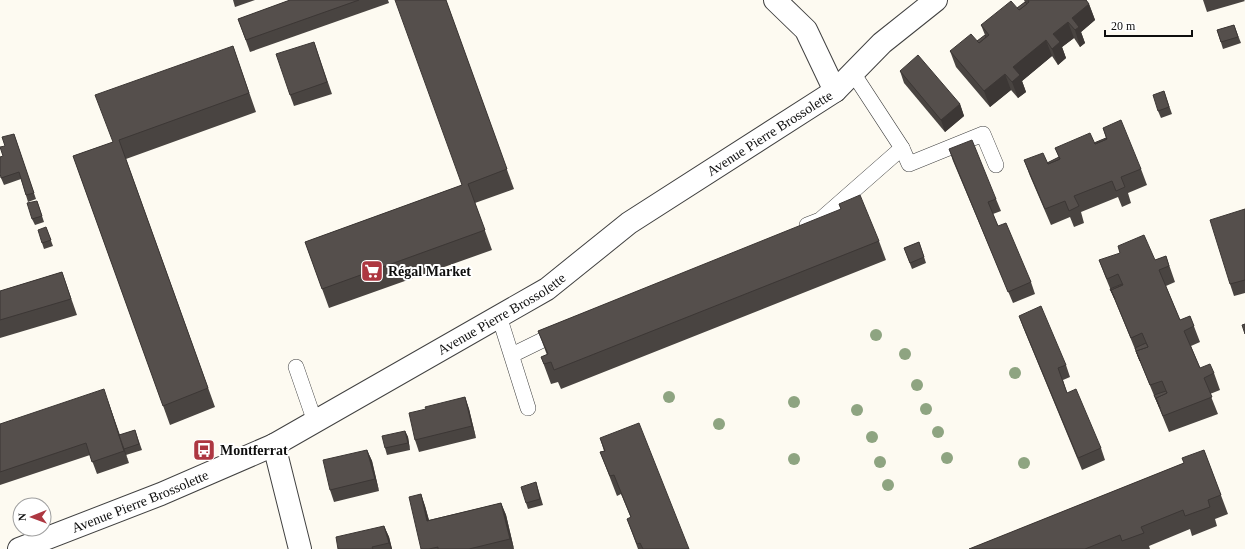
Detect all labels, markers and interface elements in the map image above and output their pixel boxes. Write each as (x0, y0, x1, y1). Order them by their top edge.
scale bar (1105, 12, 1192, 38)
text: 20 m (1111, 19, 1136, 33)
street label: Avenue Pierre Brossolette (704, 88, 835, 179)
supermarket icon: Régal Market (359, 258, 385, 284)
place label: Régal Market (388, 264, 471, 279)
street label: Avenue Pierre Brossolette (435, 270, 568, 358)
bus stop icon: Montferrat (191, 437, 217, 463)
place label: Montferrat (220, 443, 288, 458)
street label: Avenue Pierre Brossolette (70, 467, 211, 536)
north arrow (12, 497, 52, 537)
text: N (16, 513, 28, 521)

